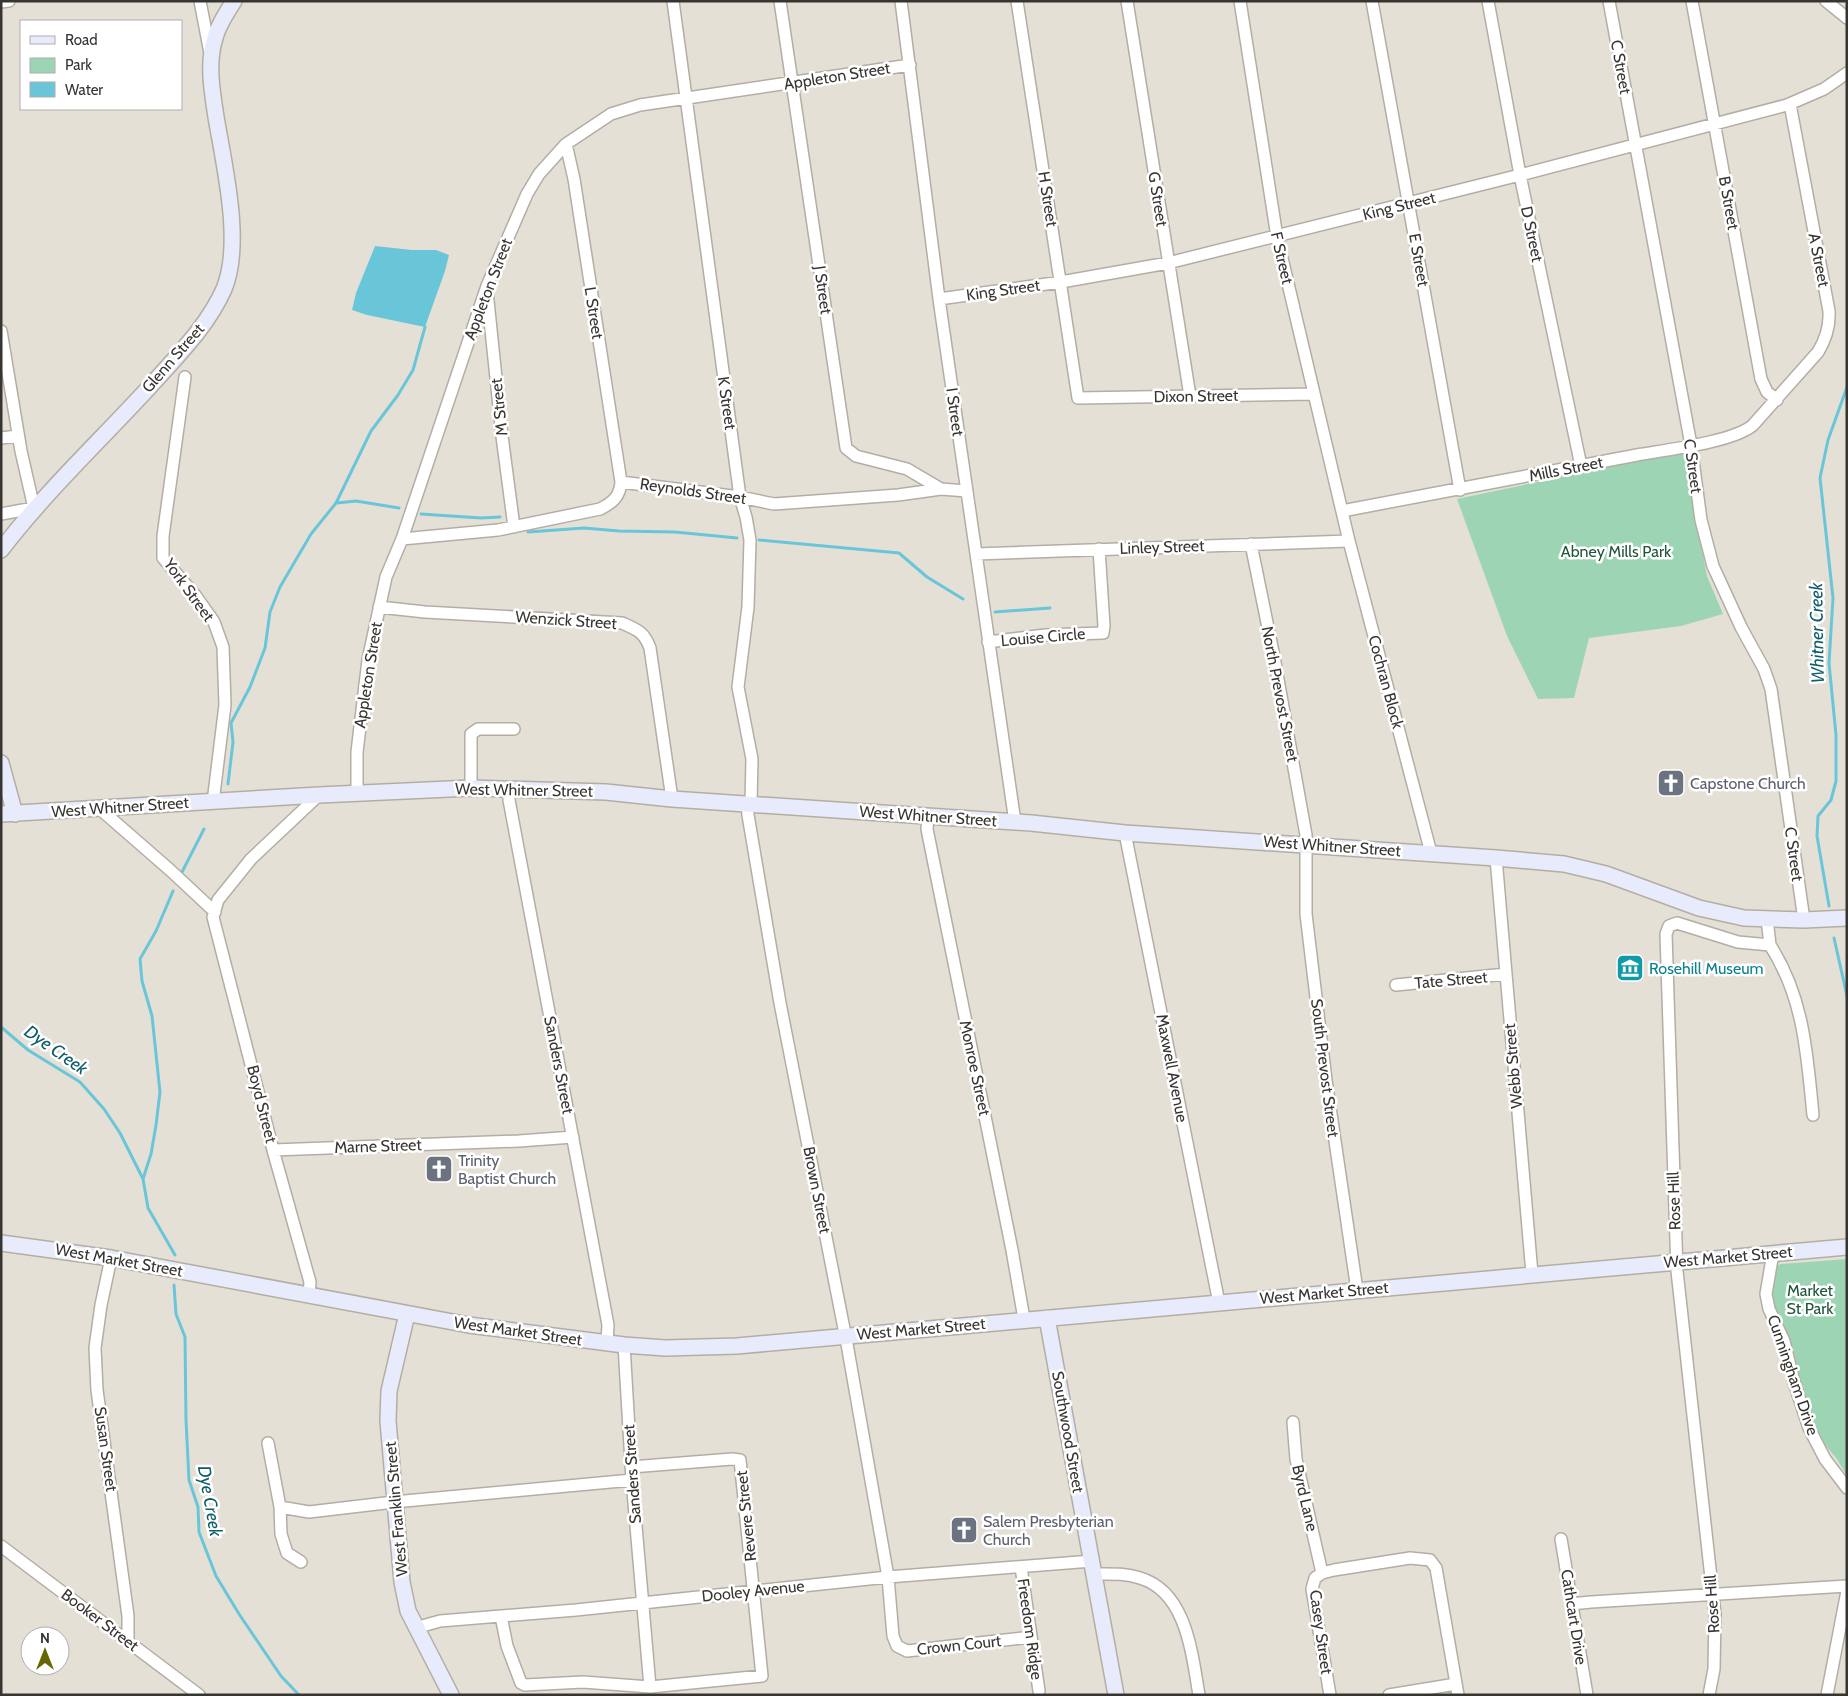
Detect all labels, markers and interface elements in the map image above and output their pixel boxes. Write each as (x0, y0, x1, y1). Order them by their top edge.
legend (20, 20, 182, 110)
text: Road (65, 31, 98, 49)
street label: C Street (1607, 38, 1635, 96)
text: Park (65, 56, 92, 74)
street label: Appleton Street (782, 58, 892, 94)
text: Water (65, 81, 103, 99)
street label: H Street (1034, 170, 1062, 229)
street label: G Street (1144, 170, 1172, 228)
street label: B Street (1715, 175, 1743, 232)
street label: King Street (1361, 188, 1438, 224)
street label: D Street (1517, 204, 1547, 264)
street label: F Street (1267, 230, 1297, 287)
street label: A Street (1804, 231, 1834, 289)
street label: E Street (1405, 232, 1433, 289)
street label: Appleton Street (460, 235, 516, 343)
street label: J Street (810, 264, 836, 316)
street label: King Street (965, 275, 1042, 305)
street label: L Street (580, 285, 608, 341)
street label: Glenn Street (138, 319, 208, 396)
street label: K Street (714, 375, 740, 432)
street label: M Street (486, 377, 511, 437)
street label: Dixon Street (1154, 386, 1239, 406)
street label: I Street (942, 387, 968, 438)
street label: C Street (1680, 438, 1706, 495)
street label: Mills Street (1527, 452, 1605, 485)
street label: Reynolds Street (639, 474, 748, 508)
street label: Linley Street (1119, 536, 1205, 558)
park label: Abney Mills Park (1561, 542, 1672, 561)
street label: York Street (159, 554, 219, 626)
water label: Whitner Creek (1805, 581, 1829, 684)
street label: Wenzick Street (515, 607, 618, 633)
street label: Appleton Street (350, 620, 386, 730)
street label: Louise Circle (1000, 624, 1086, 650)
street label: North Prevost Street (1258, 625, 1303, 764)
street label: Cochran Block (1364, 633, 1408, 732)
church icon: Capstone Church (1656, 768, 1686, 798)
place label: Capstone Church (1690, 774, 1806, 793)
street label: West Whitner Street (455, 779, 594, 801)
street label: West Whitner Street (51, 793, 190, 821)
street label: West Whitner Street (859, 802, 998, 830)
street label: C Street (1781, 826, 1807, 883)
street label: West Whitner Street (1263, 832, 1402, 860)
museum icon: Rosehill Museum (1615, 953, 1645, 983)
place label: Rosehill Museum (1649, 959, 1764, 978)
street label: Tate Street (1414, 967, 1489, 993)
street label: South Prevost Street (1307, 998, 1343, 1139)
street label: Maxwell Avenue (1152, 1012, 1192, 1124)
street label: Sanders Street (540, 1014, 578, 1116)
street label: Monroe Street (956, 1019, 995, 1118)
water label: Dye Creek (20, 1020, 93, 1080)
street label: Webb Street (1500, 1022, 1526, 1109)
street label: Boyd Street (243, 1063, 281, 1146)
street label: Marne Street (334, 1135, 423, 1157)
street label: Brown Street (799, 1145, 835, 1236)
place label: Trinity Baptist Church (458, 1151, 556, 1188)
church icon: Trinity Baptist Church (424, 1154, 454, 1184)
street label: Rose Hill (1663, 1171, 1685, 1231)
street label: West Market Street (54, 1239, 185, 1281)
street label: West Market Street (1663, 1242, 1794, 1272)
street label: West Market Street (1259, 1278, 1390, 1308)
park label: Market St Park (1787, 1281, 1834, 1318)
street label: Cunningham Drive (1763, 1312, 1823, 1438)
street label: West Market Street (453, 1313, 584, 1349)
street label: West Market Street (856, 1314, 987, 1344)
street label: Southwood Street (1048, 1370, 1088, 1495)
street label: Susan Street (91, 1405, 121, 1493)
street label: Sanders Street (619, 1423, 645, 1524)
street label: West Franklin Street (381, 1440, 411, 1577)
street label: Byrd Lane (1288, 1463, 1322, 1533)
water label: Dye Creek (193, 1464, 227, 1540)
street label: Revere Street (732, 1469, 760, 1562)
place label: Salem Presbyterian Church (983, 1512, 1114, 1549)
church icon: Salem Presbyterian Church (949, 1515, 979, 1545)
street label: Cathcart Drive (1557, 1568, 1591, 1666)
street label: Rose Hill (1700, 1574, 1724, 1634)
street label: Dooley Avenue (701, 1576, 805, 1606)
street label: Freedom Ridge (1013, 1577, 1047, 1681)
street label: Booker Street (58, 1585, 143, 1656)
street label: Casey Street (1306, 1589, 1336, 1676)
north arrow (20, 1626, 70, 1676)
text: N (40, 1629, 50, 1647)
street label: Crown Court (916, 1631, 1003, 1659)

